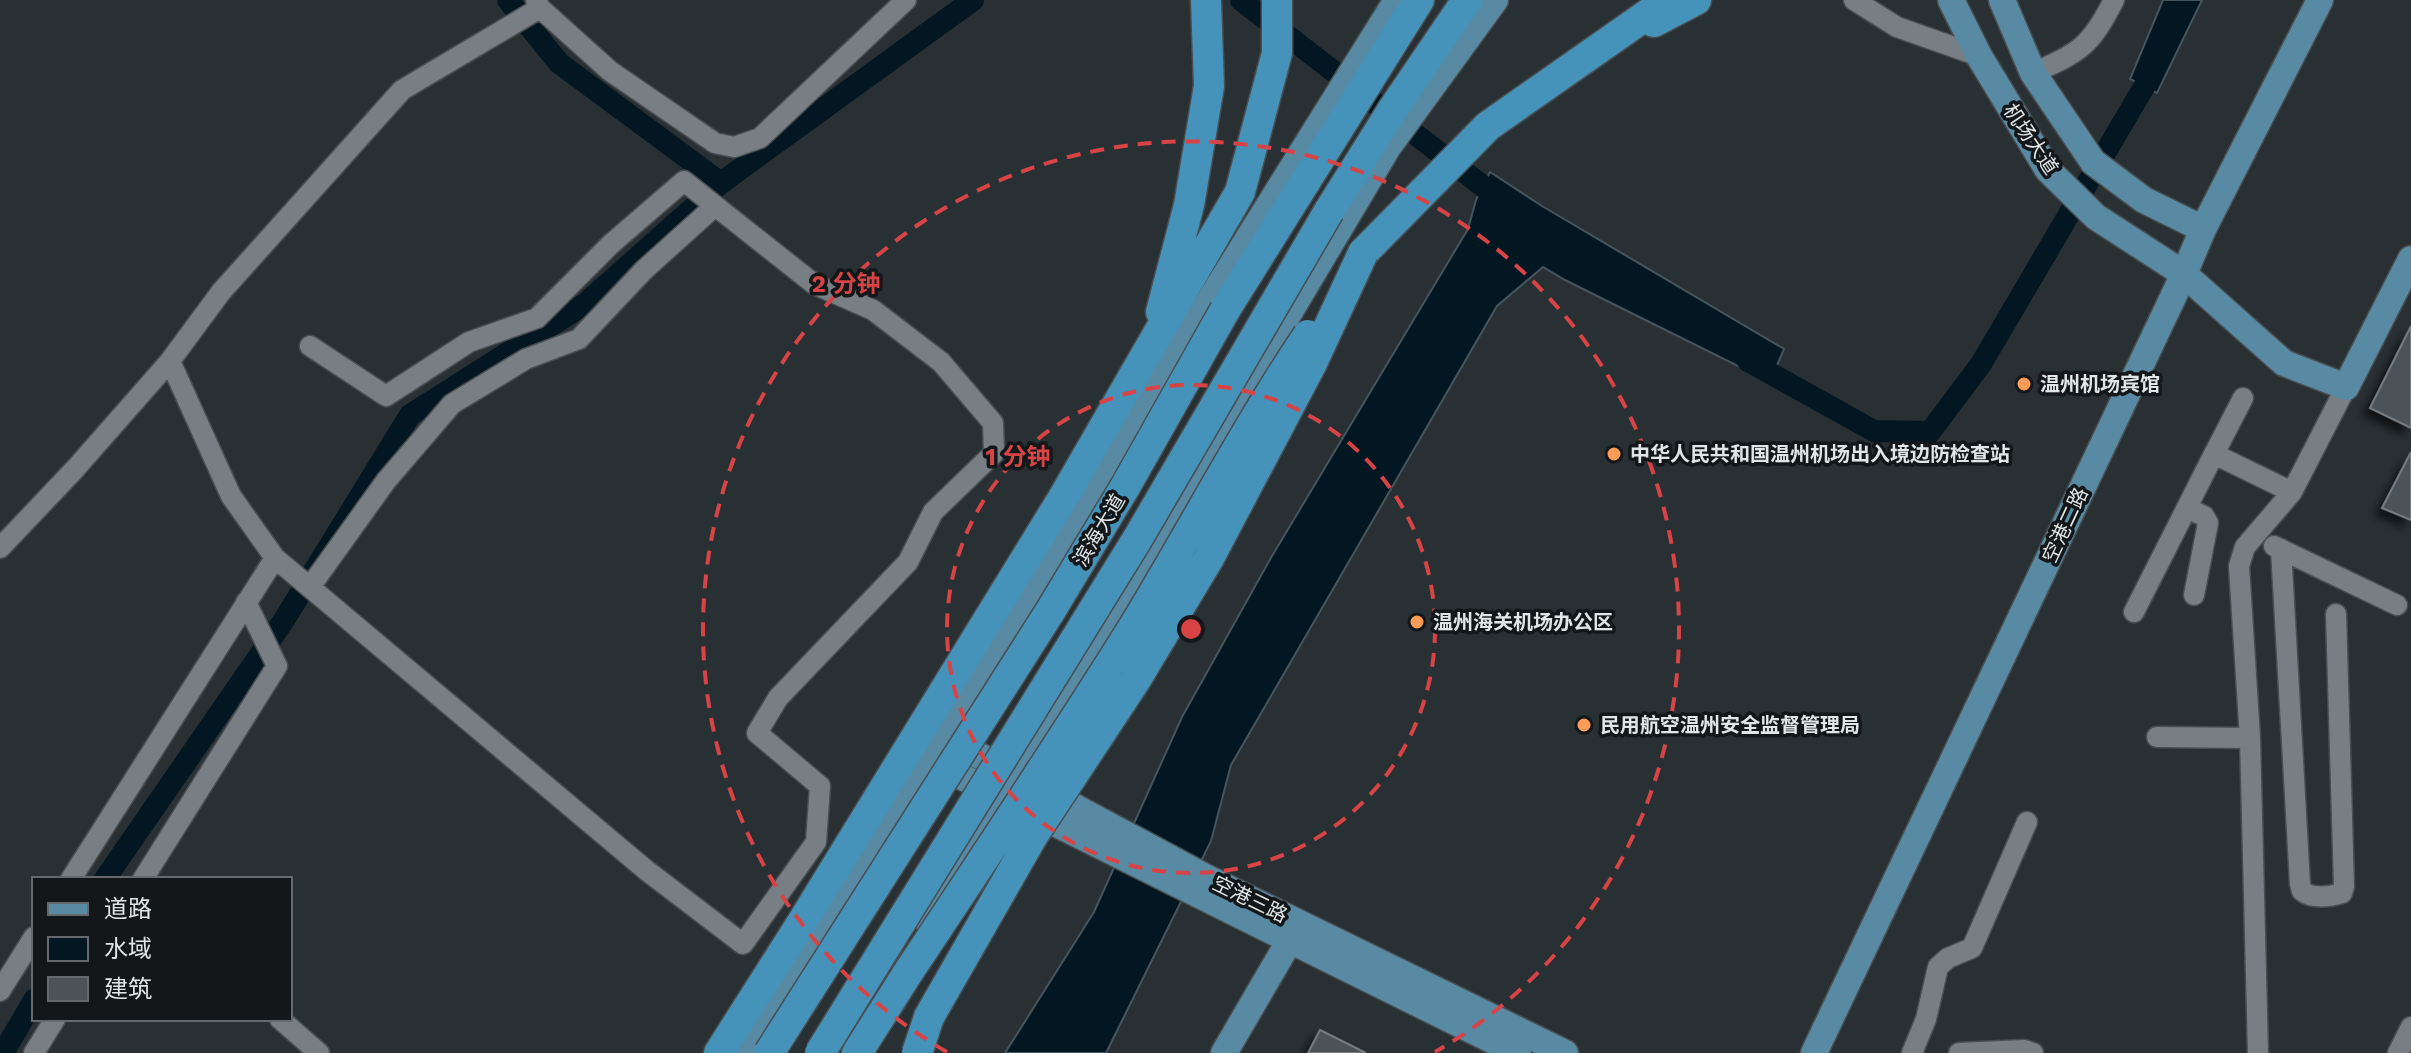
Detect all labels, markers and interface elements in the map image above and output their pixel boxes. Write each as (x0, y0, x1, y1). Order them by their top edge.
street label: 机场大道 (1999, 99, 2063, 179)
text: 2 分钟 (811, 270, 881, 298)
place label: 温州机场宾馆 (2040, 372, 2160, 396)
marker: 温州机场宾馆 (2015, 375, 2033, 393)
place label: 中华人民共和国温州机场出入境边防检查站 (1630, 442, 2010, 466)
text: 1 分钟 (985, 443, 1051, 471)
marker: 中华人民共和国温州机场出入境边防检查站 (1605, 445, 1623, 463)
street label: 空港二路 (2037, 484, 2093, 566)
street label: 滨海大道 (1068, 490, 1130, 570)
place label: 温州海关机场办公区 (1433, 610, 1613, 634)
marker: 温州海关机场办公区 (1408, 613, 1426, 631)
centre of rings (1177, 615, 1205, 643)
place label: 民用航空温州安全监督管理局 (1600, 713, 1860, 737)
marker: 民用航空温州安全监督管理局 (1575, 716, 1593, 734)
street label: 空港三路 (1209, 871, 1291, 927)
legend (32, 877, 292, 1021)
text: 道路 (104, 895, 152, 923)
text: 水域 (104, 935, 152, 963)
text: 建筑 (104, 975, 152, 1003)

